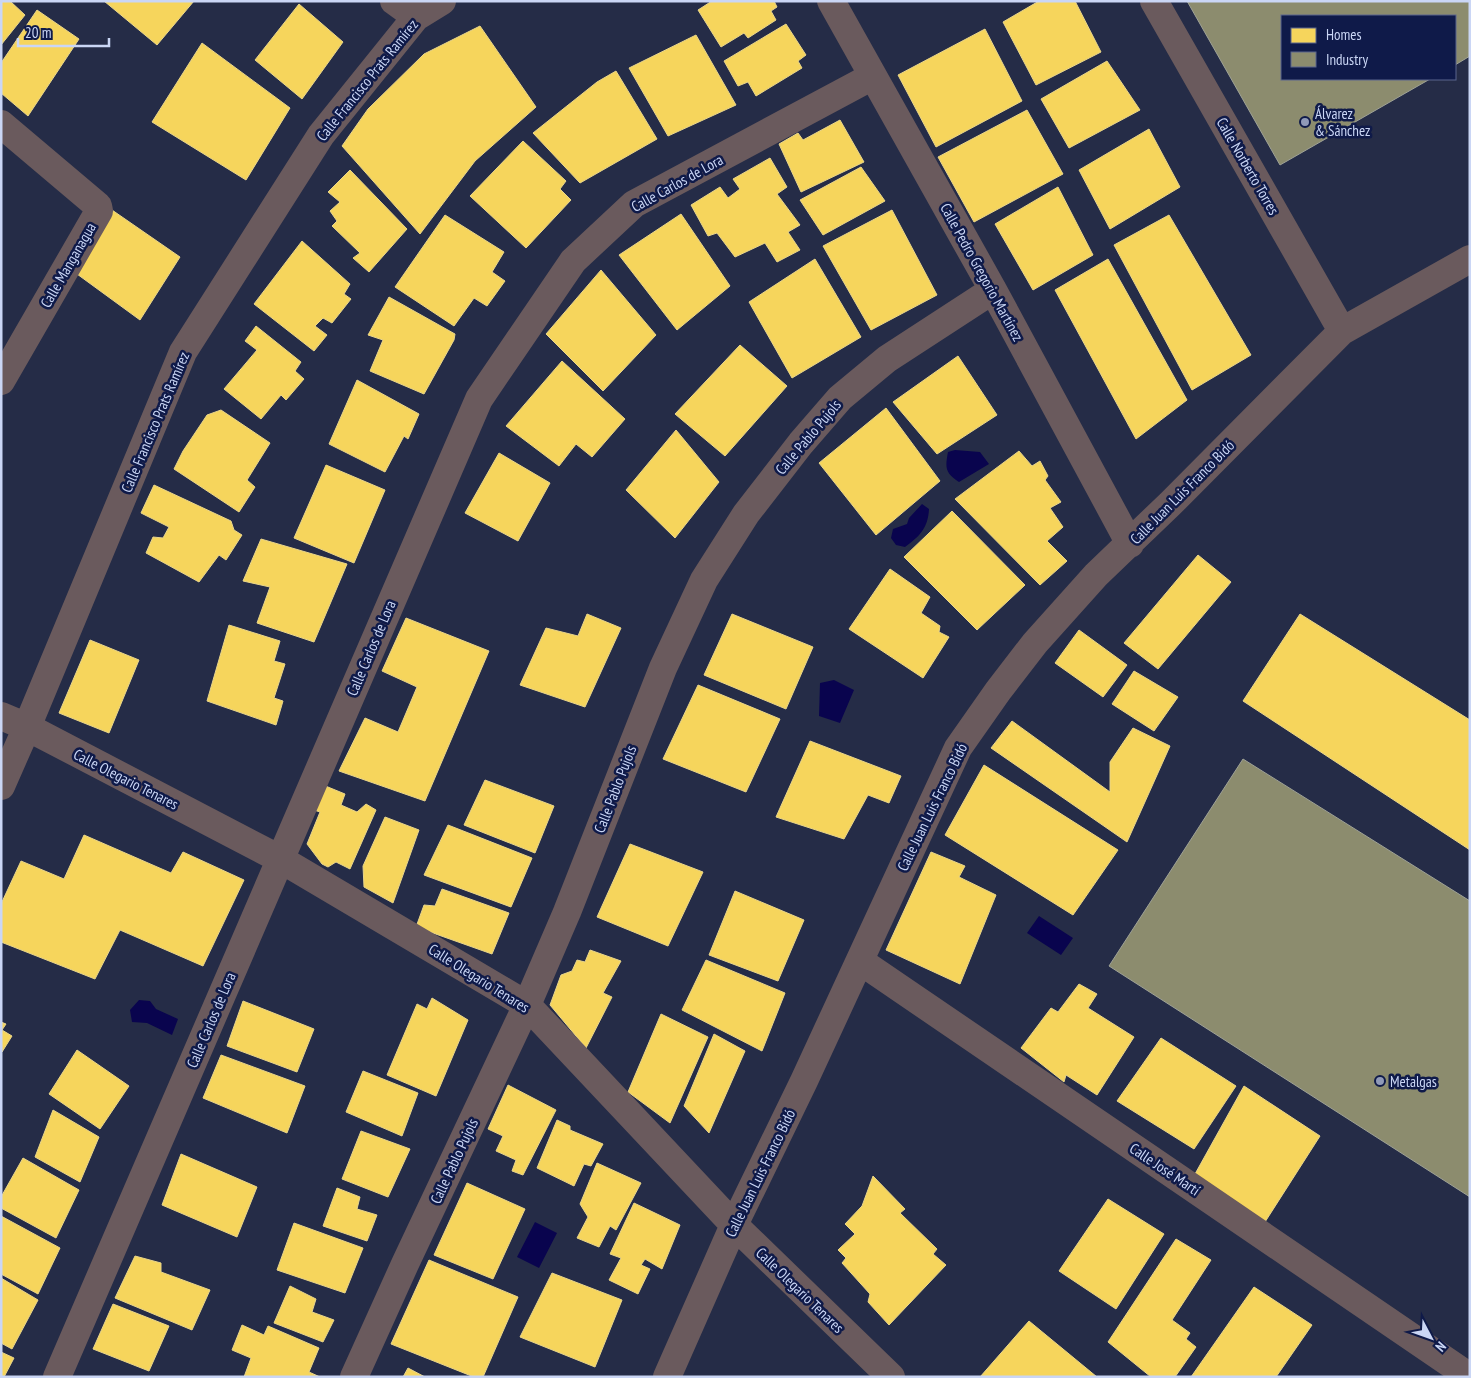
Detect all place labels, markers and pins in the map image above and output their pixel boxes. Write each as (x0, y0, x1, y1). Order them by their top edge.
place label: Álvarez & Sánchez (1315, 104, 1370, 140)
marker: Álvarez & Sánchez (1299, 116, 1311, 128)
place label: Metalgas (1390, 1072, 1437, 1091)
marker: Metalgas (1374, 1075, 1386, 1087)

